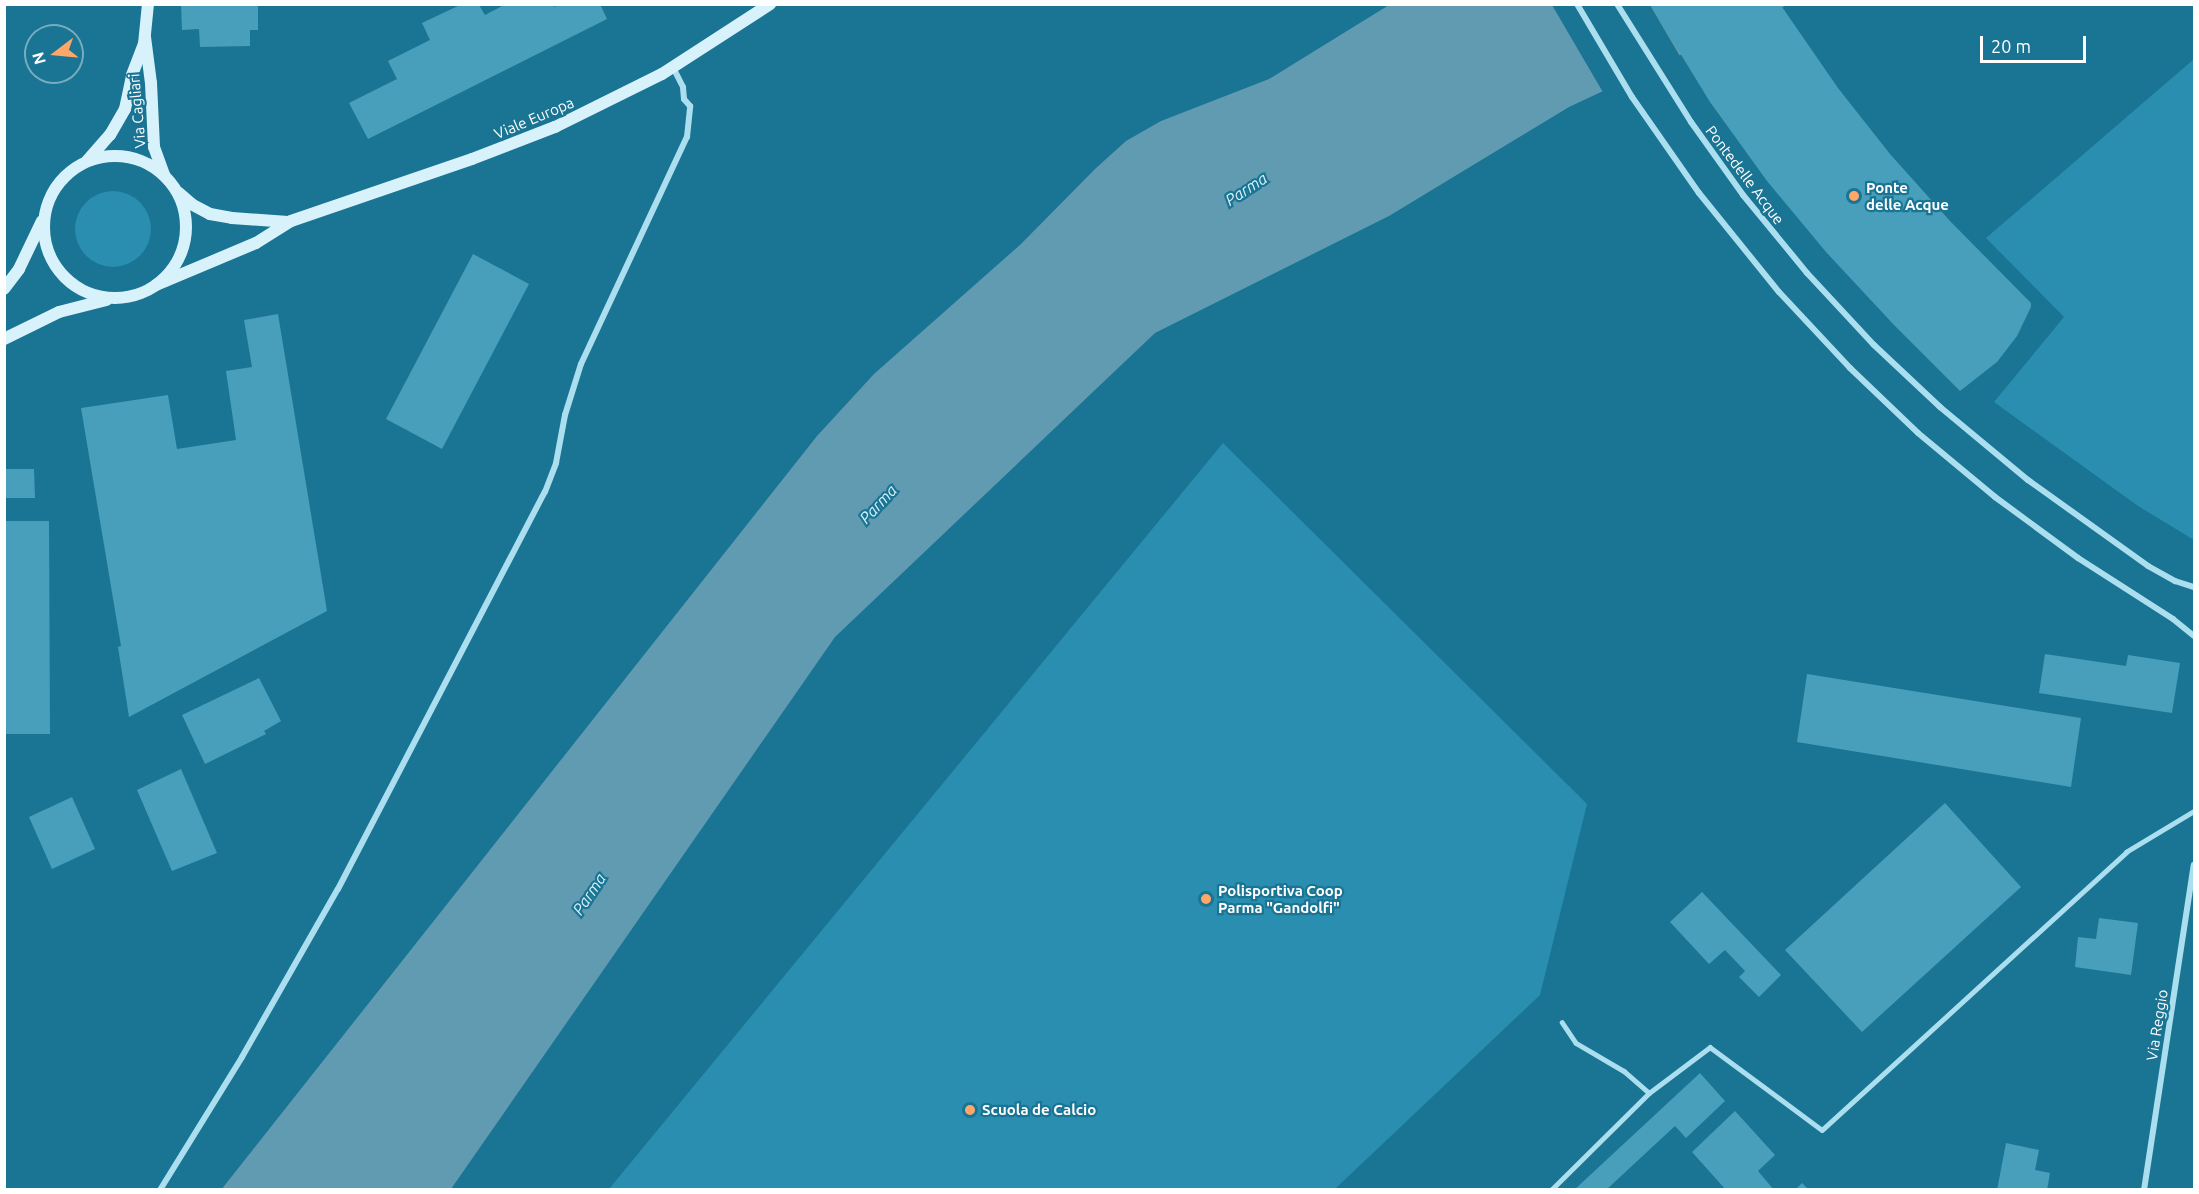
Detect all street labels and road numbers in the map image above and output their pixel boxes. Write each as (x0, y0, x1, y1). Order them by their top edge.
street label: Via Cagliari (125, 73, 149, 149)
street label: Viale Europa (491, 93, 577, 143)
street label: Pontedelle Acque (1702, 122, 1788, 228)
street label: Via Reggio (2142, 988, 2172, 1062)

